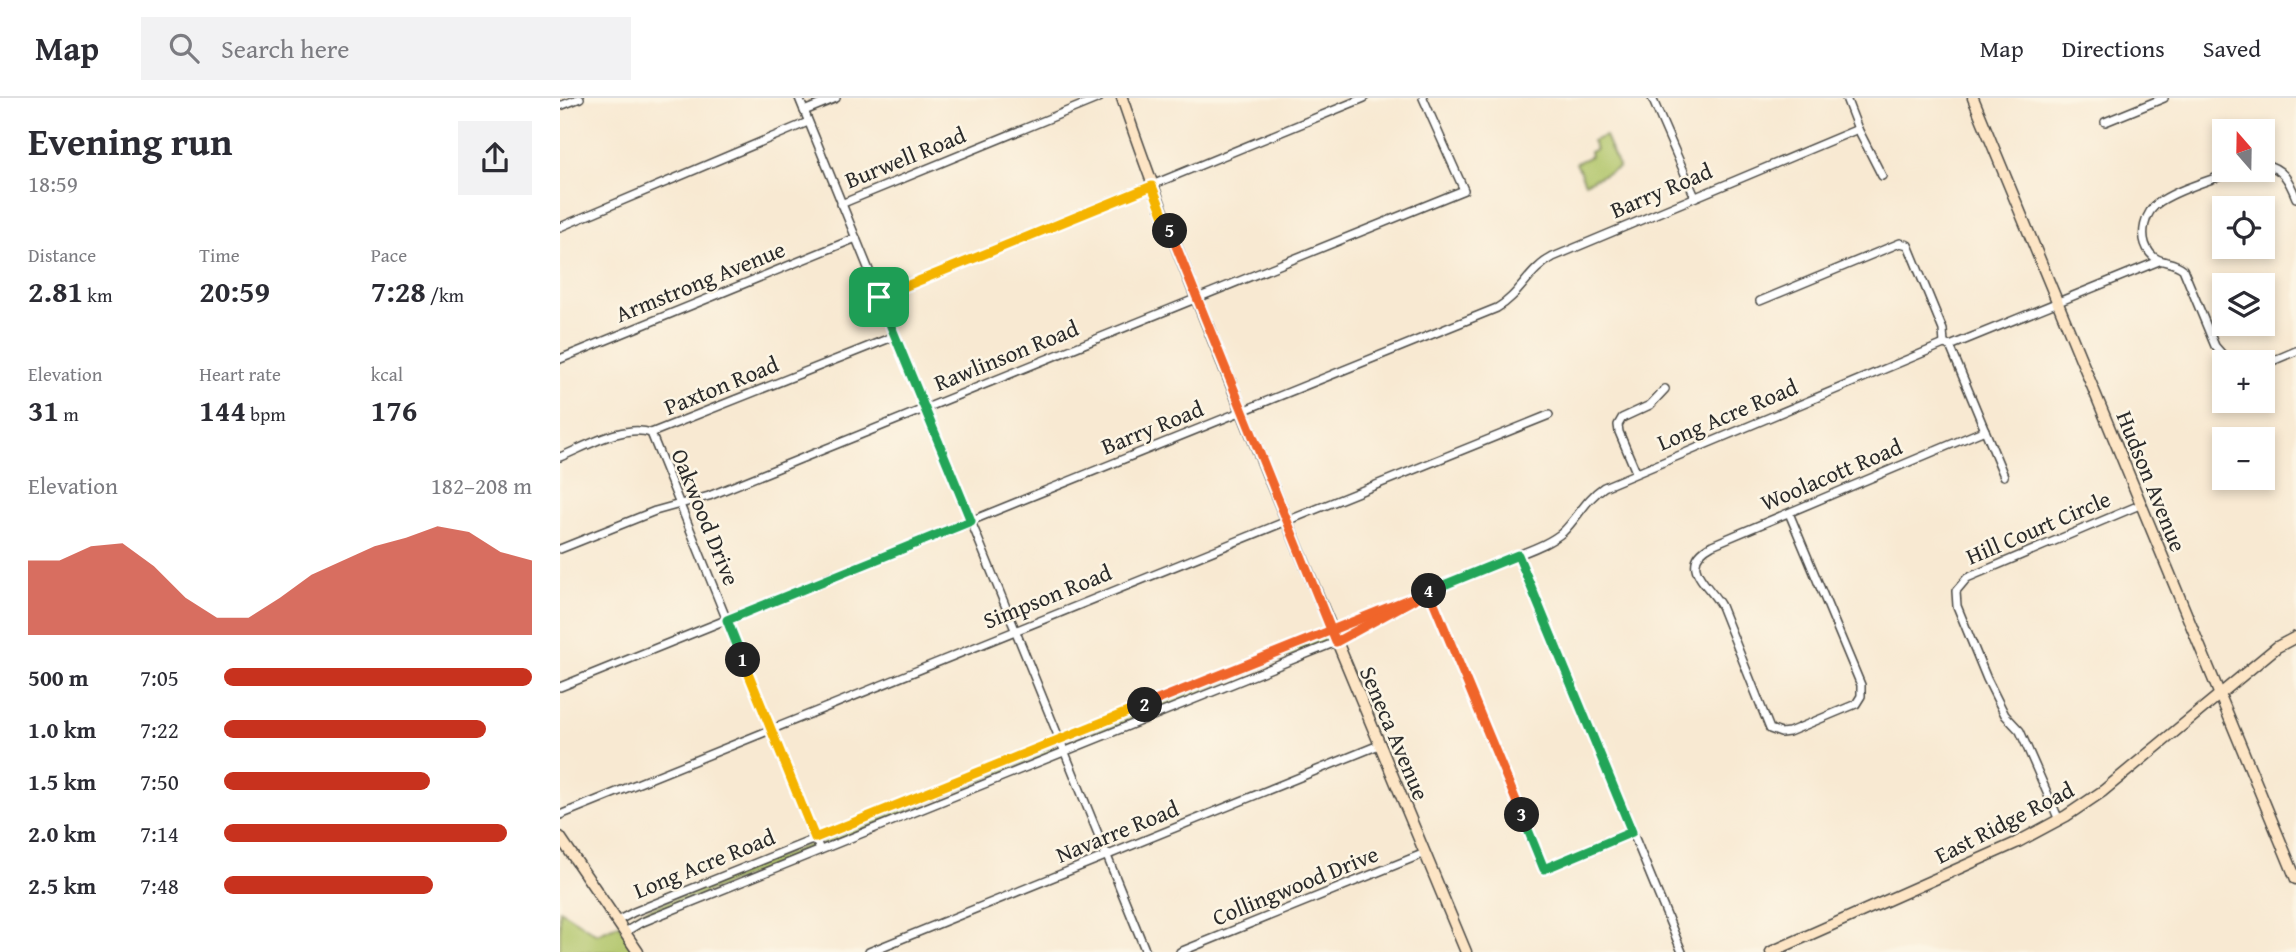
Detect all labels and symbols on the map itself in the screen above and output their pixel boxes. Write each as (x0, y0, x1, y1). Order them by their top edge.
street label: Burwell Road (840, 118, 971, 196)
north arrow (2212, 119, 2275, 182)
street label: Barry Road (1605, 154, 1718, 226)
pin: 5 (1152, 214, 1188, 248)
street label: Armstrong Avenue (610, 232, 790, 330)
pin (849, 267, 909, 327)
street label: Rawlinson Road (929, 311, 1084, 399)
street label: Paxton Road (659, 347, 784, 423)
street label: Long Acre Road (1652, 369, 1803, 458)
street label: Barry Road (1096, 391, 1209, 462)
street label: Hudson Avenue (2109, 406, 2195, 556)
street label: Woolacott Road (1755, 429, 1908, 519)
street label: Oakwood Drive (664, 444, 748, 590)
street label: Hill Court Circle (1961, 482, 2115, 572)
street label: Simpson Road (978, 555, 1117, 637)
pin: 4 (1412, 574, 1446, 608)
pin: 1 (726, 642, 760, 678)
street label: Seneca Avenue (1352, 661, 1438, 805)
pin: 2 (1128, 688, 1162, 722)
street label: East Ridge Road (1929, 772, 2080, 871)
street label: Navarre Road (1051, 791, 1184, 871)
pin: 3 (1504, 798, 1539, 832)
street label: Long Acre Road (628, 819, 780, 906)
street label: Collingwood Drive (1207, 837, 1383, 933)

